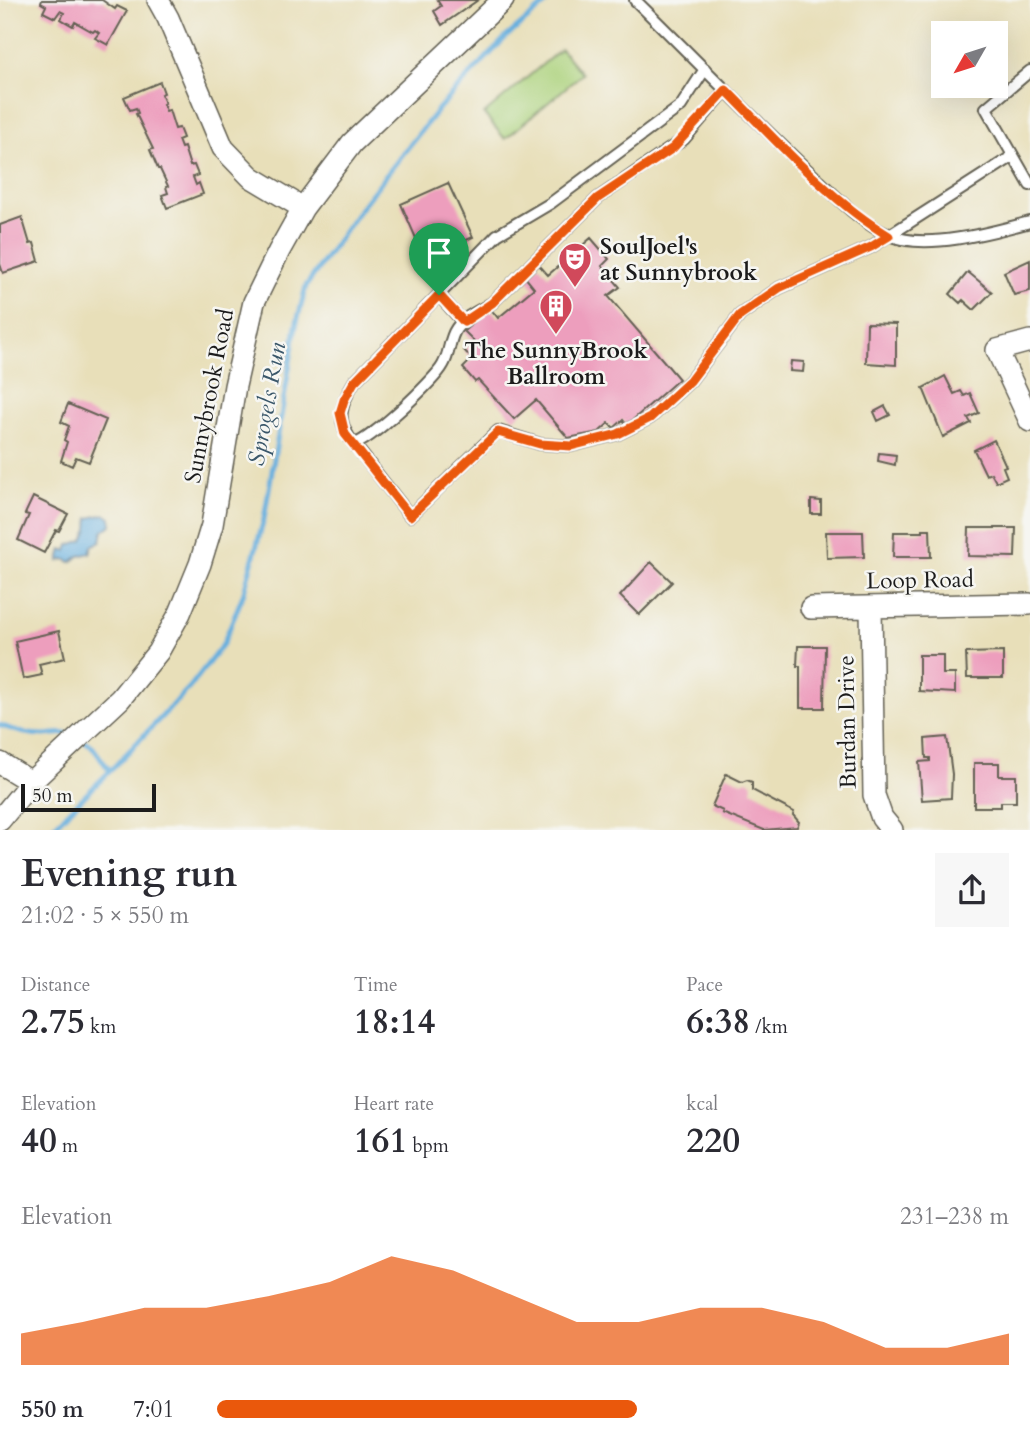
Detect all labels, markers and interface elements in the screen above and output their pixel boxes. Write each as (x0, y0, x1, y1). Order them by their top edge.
north arrow (931, 21, 1008, 98)
map controls (931, 21, 1008, 98)
pin (409, 223, 469, 295)
place label: SoulJoel's at Sunnybrook (600, 231, 758, 288)
icon: arrive (420, 234, 458, 272)
theatre icon: SoulJoel's at Sunnybrook (556, 240, 594, 289)
building icon: The SunnyBrook Ballroom (537, 287, 575, 336)
street label: Sunnybrook Road (177, 305, 241, 486)
place label: The SunnyBrook Ballroom (464, 335, 648, 392)
water label: Sprogels Run (240, 339, 294, 468)
street label: Loop Road (866, 564, 975, 596)
street label: Burdan Drive (830, 655, 864, 789)
scale bar (21, 780, 156, 812)
text: 50 m (32, 783, 73, 809)
text: Evening run (21, 848, 237, 900)
button: share (935, 853, 1009, 927)
text: 21:02 · 5 × 550 m (21, 900, 189, 931)
text: Distance (21, 972, 90, 998)
text: Time (354, 972, 398, 998)
text: Pace (686, 972, 723, 998)
text: 2.75 (21, 998, 85, 1046)
text: 18:14 (354, 998, 436, 1046)
text: 6:38 (686, 998, 750, 1046)
text: km (85, 1014, 116, 1040)
text: /km (750, 1014, 788, 1040)
text: Elevation (21, 1091, 96, 1117)
text: Heart rate (354, 1091, 434, 1117)
text: kcal (686, 1091, 718, 1117)
text: 40 (21, 1117, 57, 1165)
text: 161 (354, 1117, 407, 1165)
text: 220 (686, 1117, 740, 1165)
text: m (57, 1133, 78, 1159)
text: bpm (407, 1133, 449, 1159)
text: Elevation (21, 1201, 112, 1232)
text: 231–238 m (900, 1201, 1009, 1232)
text: 550 m (21, 1394, 84, 1425)
text: 7:01 (133, 1394, 174, 1425)

